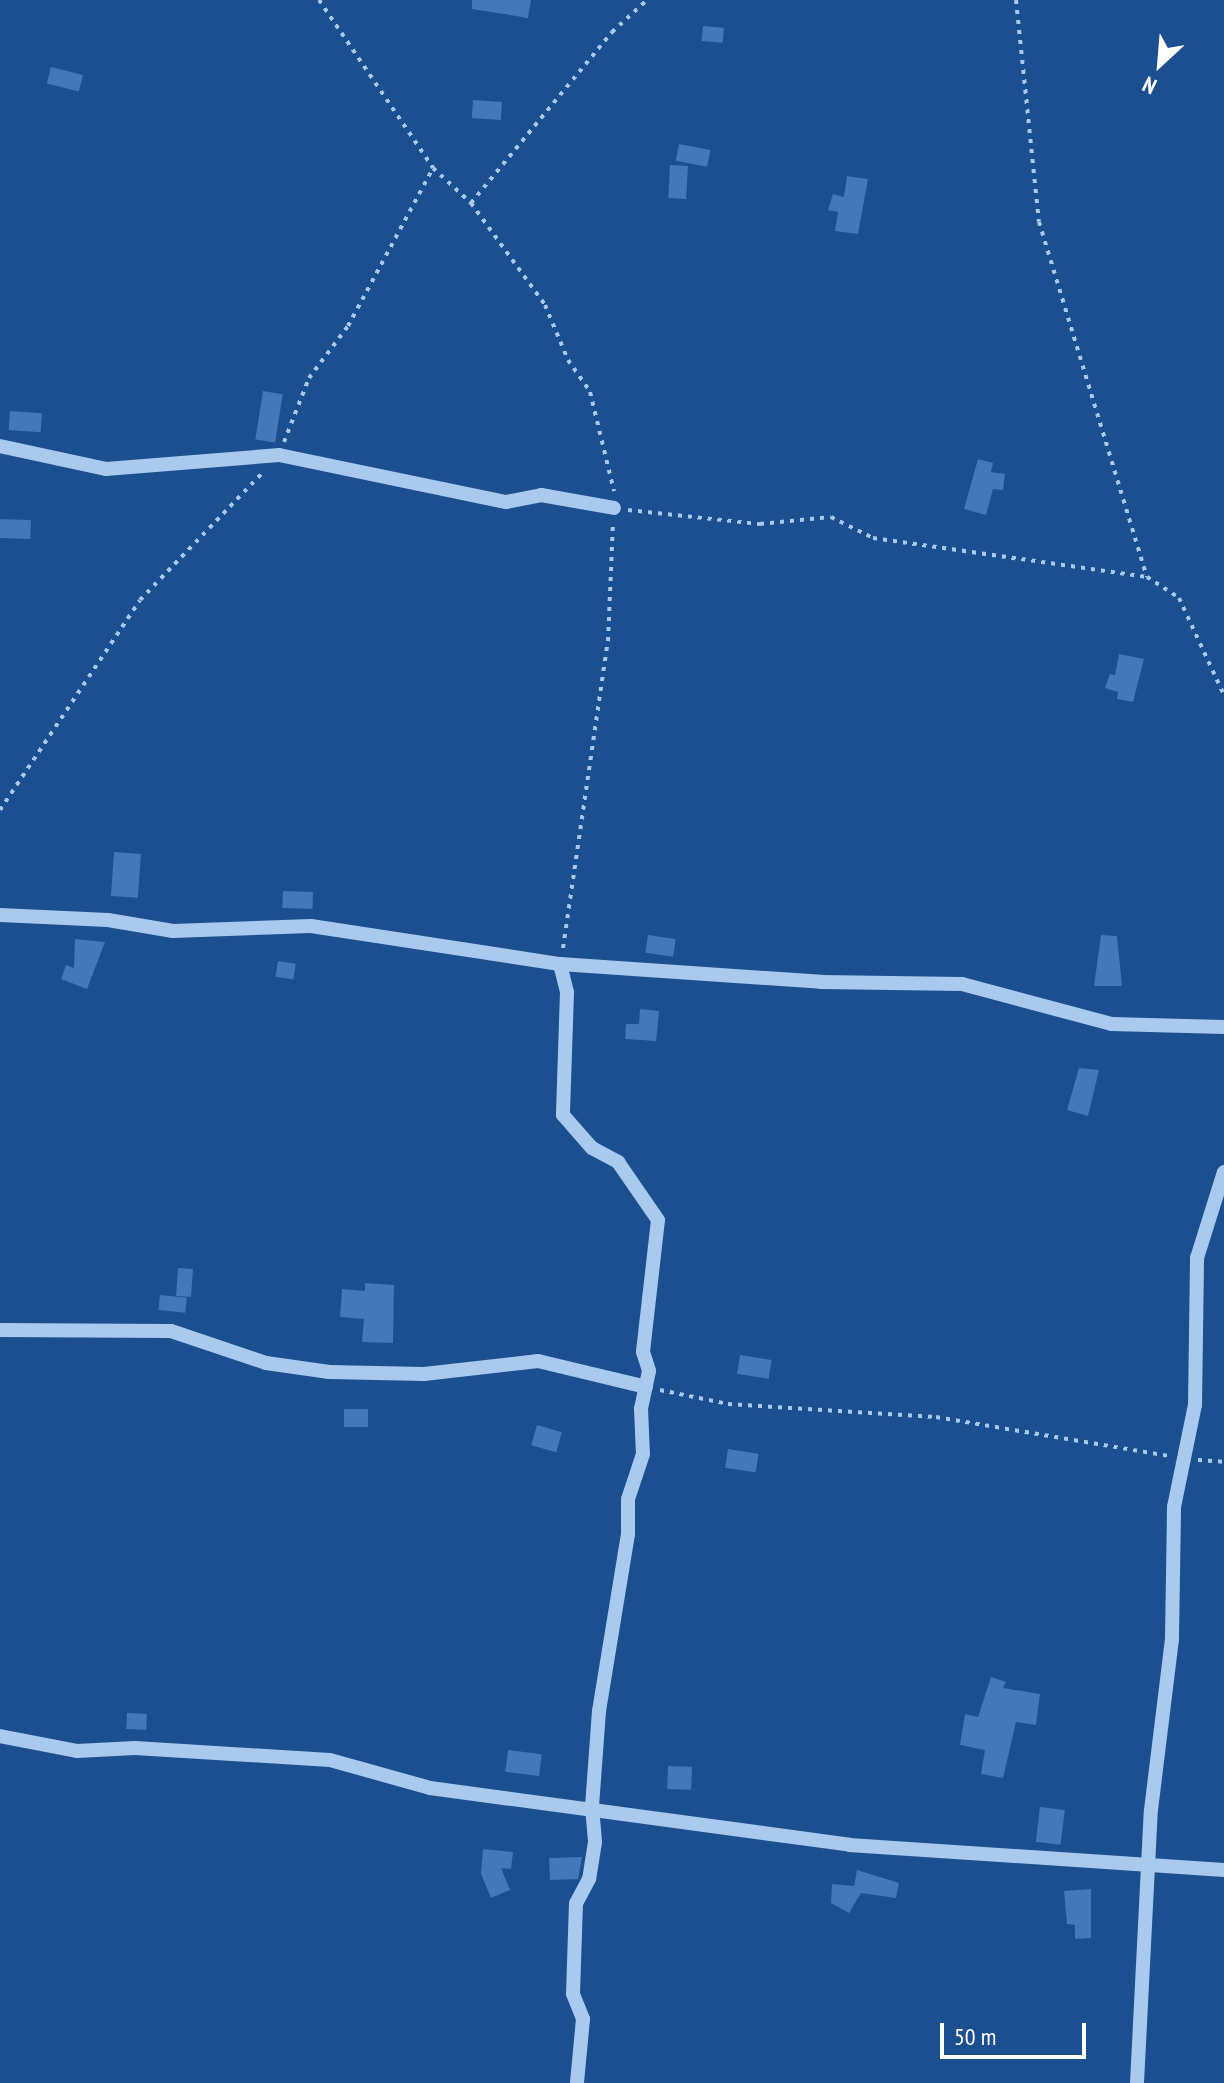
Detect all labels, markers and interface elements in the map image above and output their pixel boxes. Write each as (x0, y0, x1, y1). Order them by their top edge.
north arrow (1120, 24, 1200, 104)
text: N (1138, 70, 1161, 101)
scale bar (944, 2007, 1090, 2057)
text: 50 m (954, 2021, 996, 2052)

